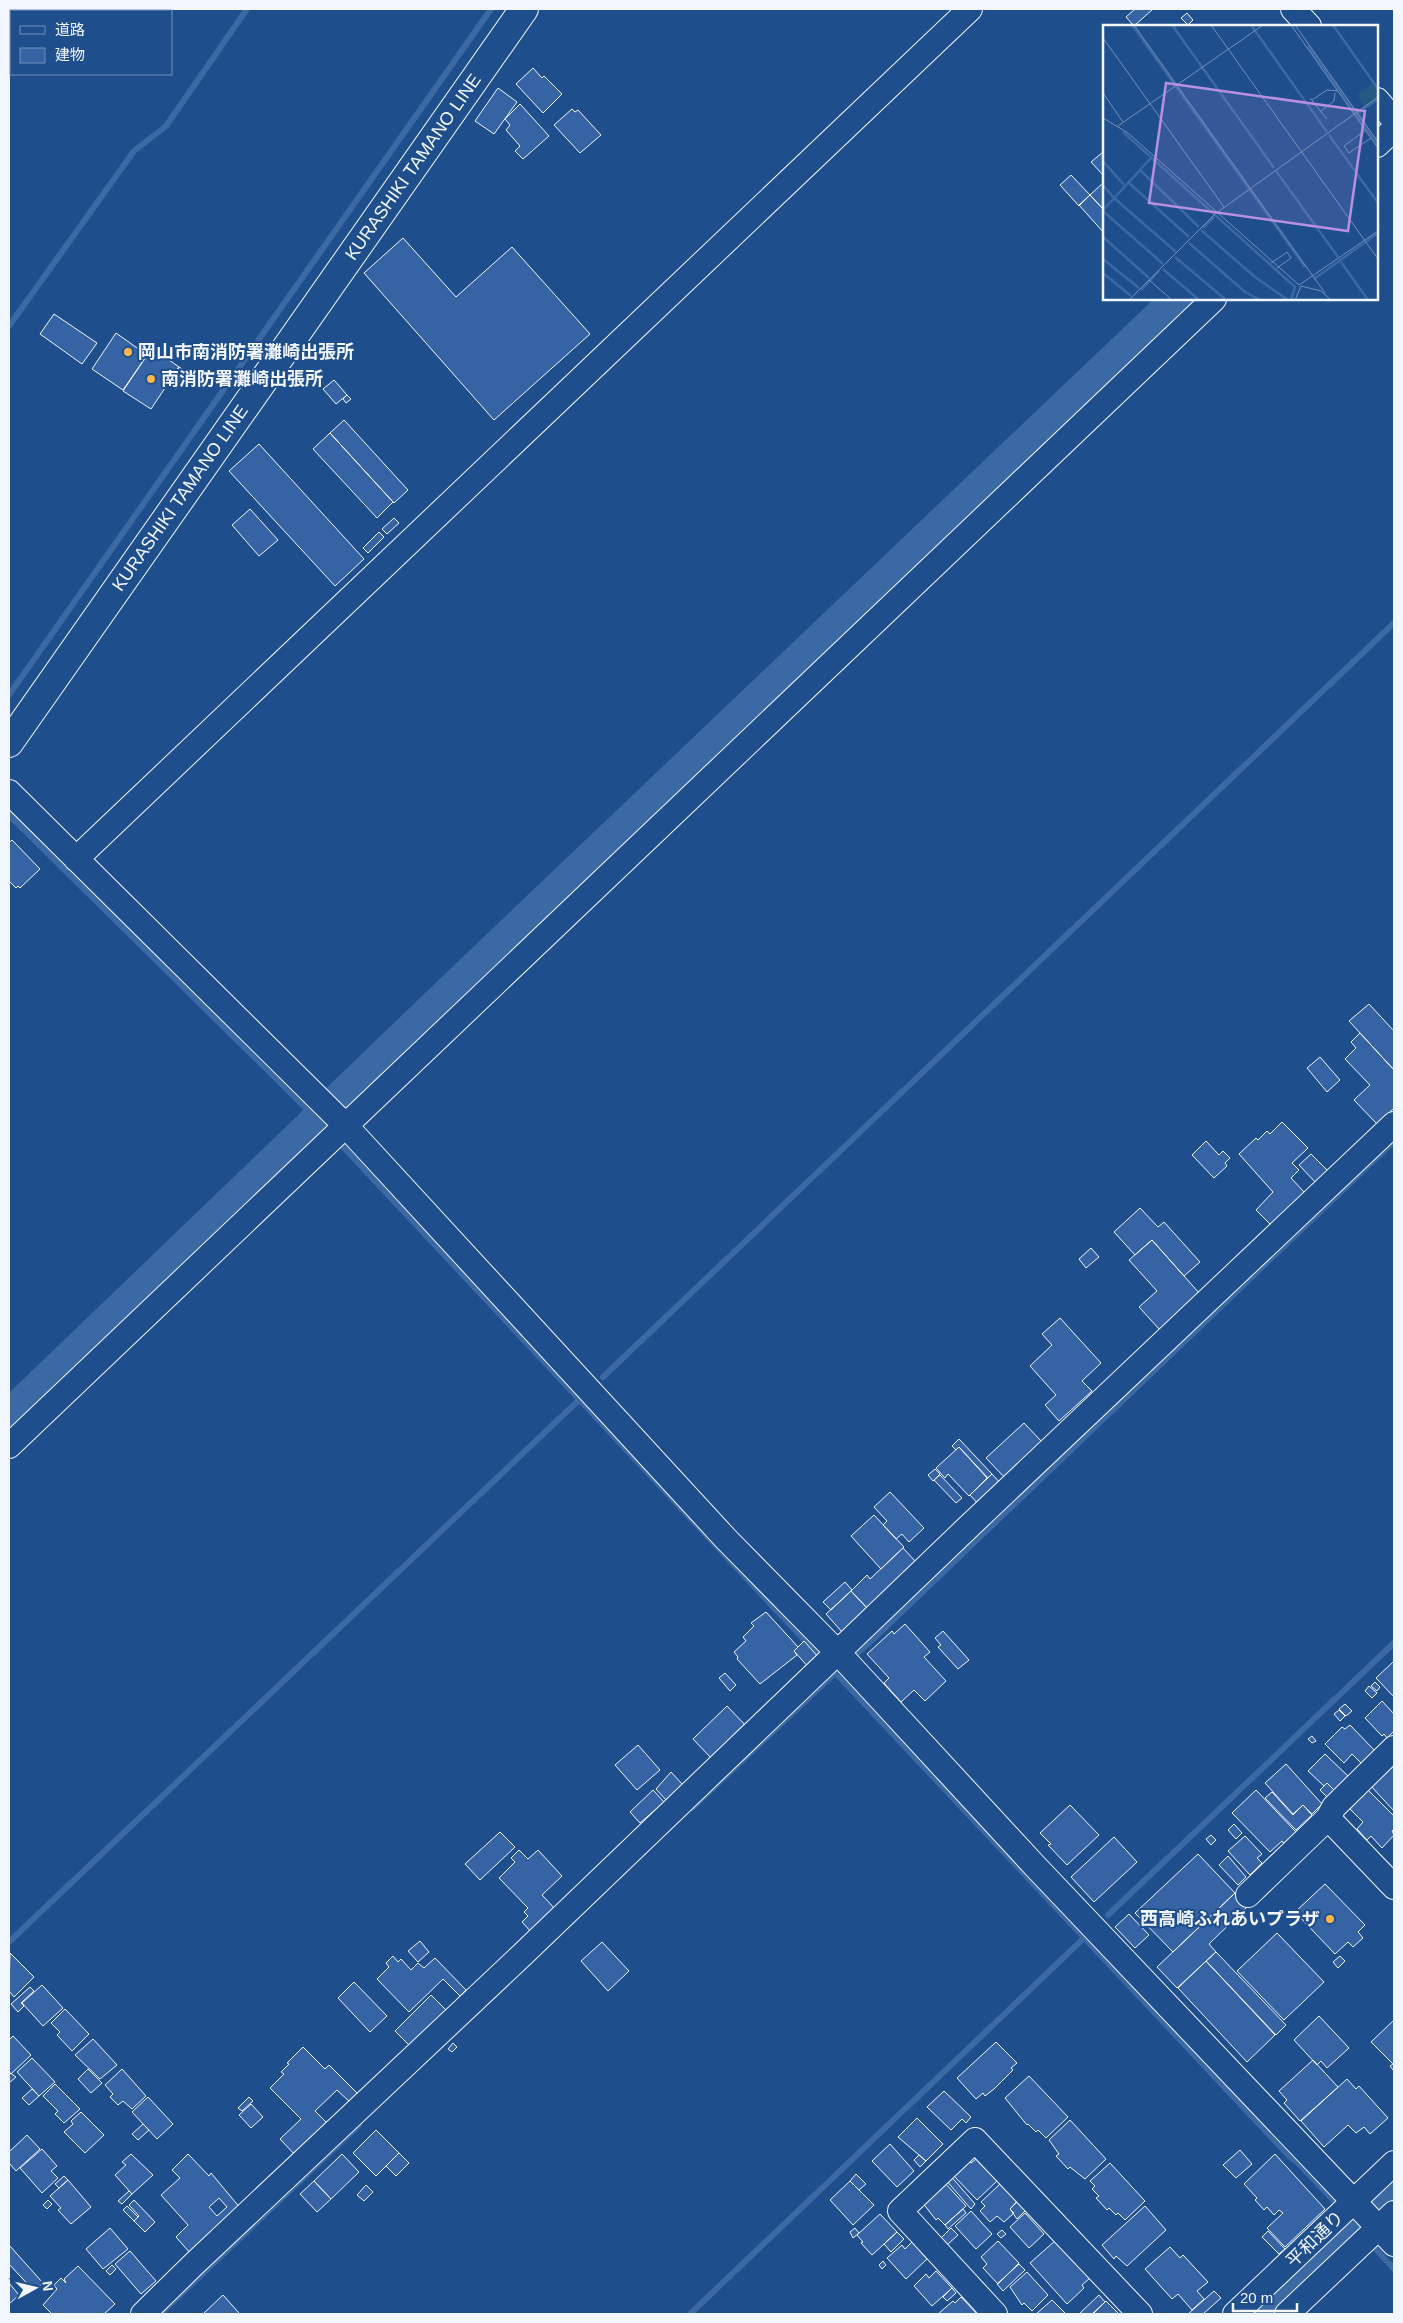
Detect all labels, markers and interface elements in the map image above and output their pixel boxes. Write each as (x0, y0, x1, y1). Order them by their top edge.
legend (10, 10, 172, 75)
text: 道路 (55, 21, 85, 38)
inset map (1103, 25, 1378, 300)
text: 建物 (55, 46, 85, 63)
street label: KURASHIKI TAMANO LINE (341, 70, 485, 264)
place label: 岡山市南消防署灘崎出張所 (138, 342, 354, 362)
marker: 岡山市南消防署灘崎出張所 (122, 346, 134, 358)
place label: 南消防署灘崎出張所 (161, 369, 323, 389)
marker: 南消防署灘崎出張所 (145, 373, 157, 385)
street label: KURASHIKI TAMANO LINE (108, 401, 252, 595)
place label: 西高崎ふれあいプラザ (1140, 1909, 1320, 1929)
marker: 西高崎ふれあいプラザ (1324, 1913, 1336, 1925)
street label: 平和通り (1282, 2207, 1348, 2271)
north arrow (10, 2263, 60, 2313)
text: N (39, 2280, 57, 2292)
scale bar (1233, 2280, 1297, 2312)
text: 20 m (1240, 2289, 1273, 2306)

